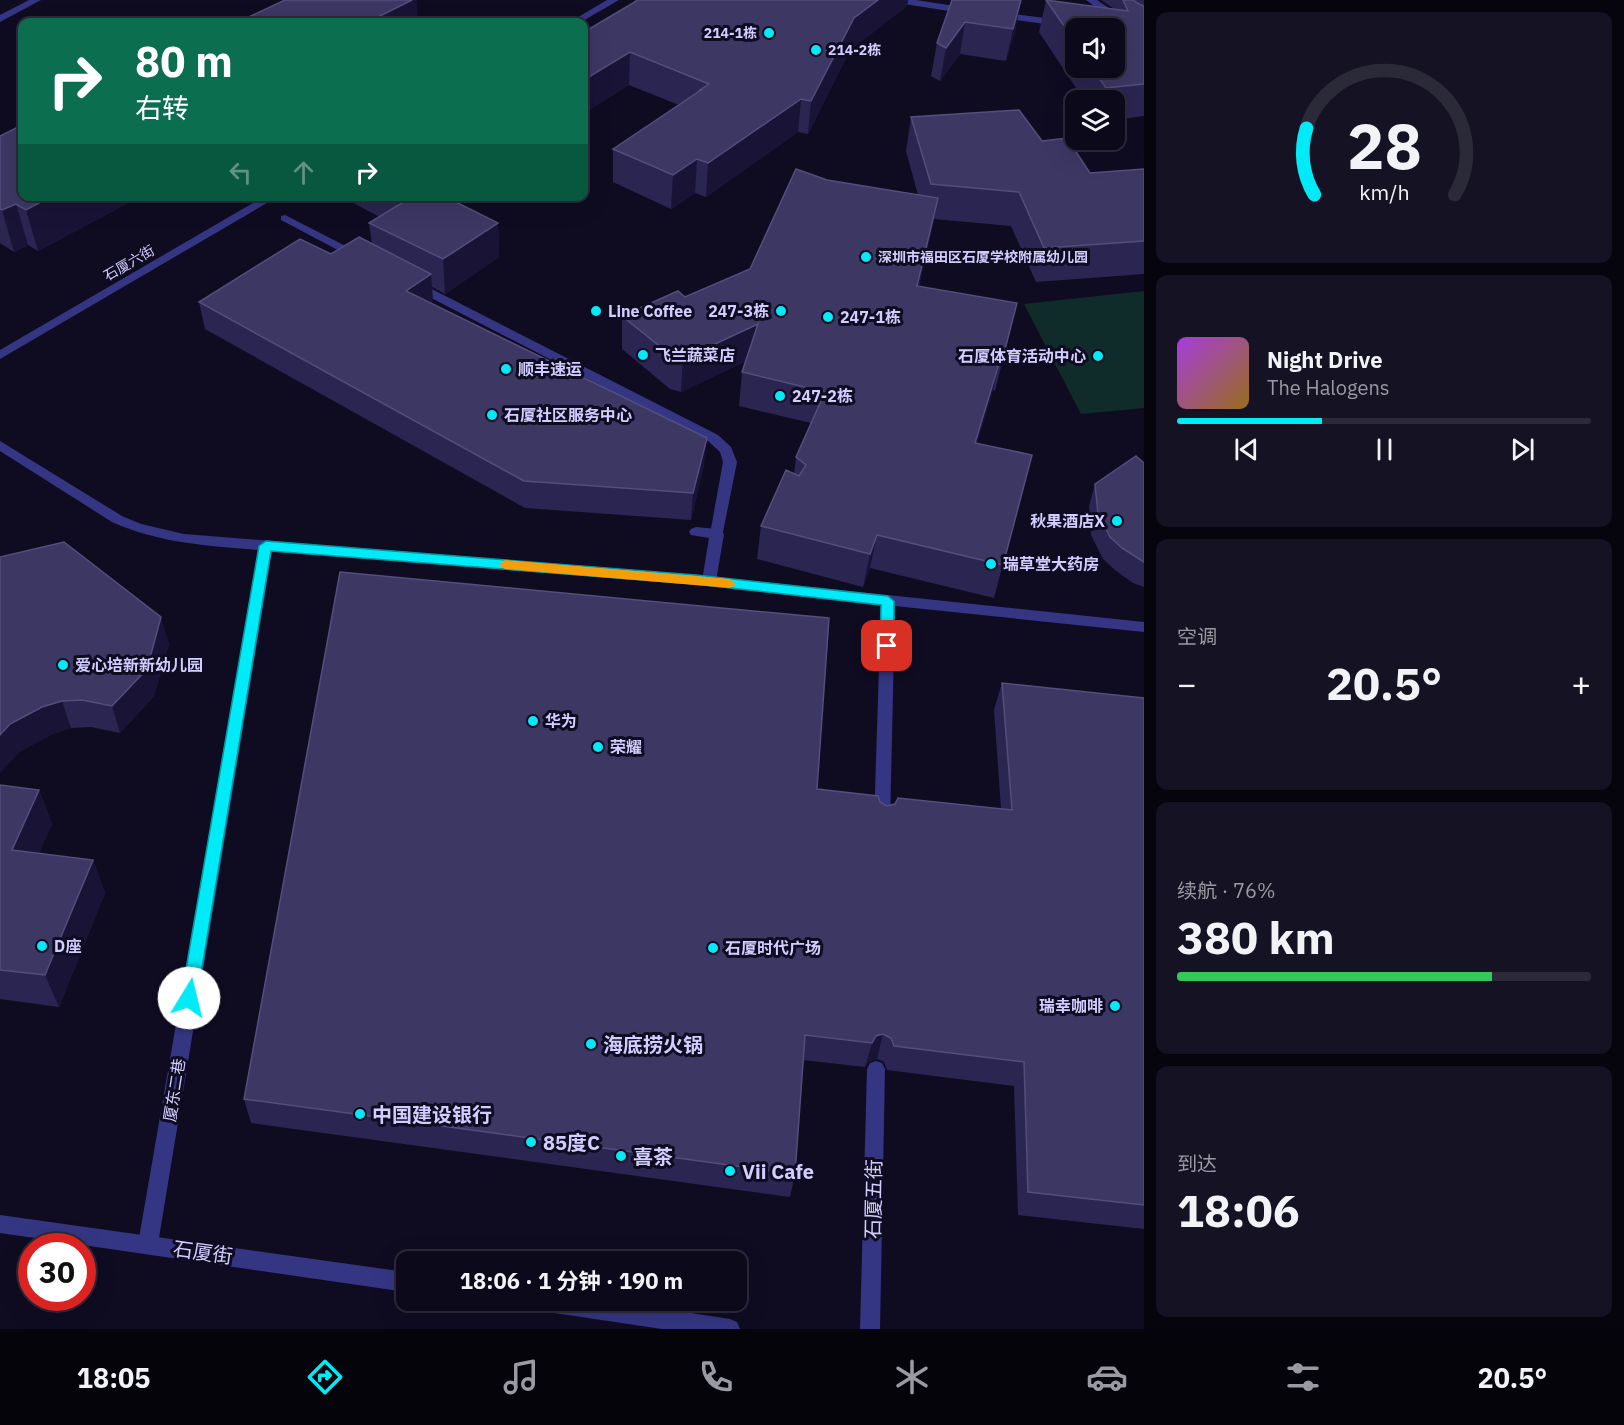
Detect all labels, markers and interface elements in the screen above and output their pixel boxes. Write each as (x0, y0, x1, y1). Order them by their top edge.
map controls (1065, 18, 1125, 150)
button: sound (1065, 18, 1125, 78)
place label: 214-1栋 (704, 24, 757, 42)
marker: 214-1栋 (762, 26, 776, 40)
text: 80 m (135, 34, 233, 89)
place label: 214-2栋 (828, 41, 881, 59)
icon: right (36, 42, 114, 120)
marker: 214-2栋 (809, 43, 823, 57)
text: 右转 (135, 90, 189, 125)
button: layers (1065, 90, 1125, 150)
text: 28 (1347, 105, 1421, 186)
icon: left (224, 156, 257, 189)
icon: ahead (287, 156, 320, 189)
icon: right (350, 156, 383, 189)
text: km/h (1359, 178, 1409, 206)
street label: 石厦六街 (100, 241, 158, 285)
place label: 深圳市福田区石厦学校附属幼儿园 (878, 248, 1088, 266)
marker: 深圳市福田区石厦学校附属幼儿园 (859, 250, 873, 264)
place label: Line Coffee (608, 301, 692, 321)
place label: 247-3栋 (708, 301, 769, 321)
marker: Line Coffee (589, 304, 603, 318)
marker: 247-3栋 (774, 304, 788, 318)
place label: 247-1栋 (840, 307, 901, 327)
marker: 247-1栋 (821, 310, 835, 324)
place label: 飞兰蔬菜店 (655, 345, 735, 365)
text: Night Drive (1267, 345, 1383, 374)
place label: 石厦体育活动中心 (958, 346, 1086, 366)
marker: 飞兰蔬菜店 (636, 348, 650, 362)
marker: 石厦体育活动中心 (1091, 349, 1105, 363)
place label: 顺丰速运 (518, 359, 582, 379)
marker: 顺丰速运 (499, 362, 513, 376)
text: The Halogens (1267, 374, 1389, 401)
place label: 247-2栋 (792, 386, 853, 406)
marker: 247-2栋 (773, 389, 787, 403)
place label: 石厦社区服务中心 (504, 405, 632, 425)
marker: 石厦社区服务中心 (485, 408, 499, 422)
icon: previous (1230, 433, 1263, 466)
icon: pause (1368, 433, 1401, 466)
icon: next (1506, 433, 1539, 466)
place label: 秋果酒店X (1030, 511, 1105, 531)
marker: 秋果酒店X (1110, 514, 1124, 528)
place label: 瑞草堂大药房 (1003, 554, 1099, 574)
marker: 瑞草堂大药房 (984, 557, 998, 571)
pin (861, 620, 912, 671)
text: 空调 (1177, 623, 1217, 650)
icon: arrive (870, 629, 903, 662)
text: 20.5° (1326, 654, 1442, 712)
place label: 爱心培新新幼儿园 (75, 655, 203, 675)
marker: 爱心培新新幼儿园 (56, 658, 70, 672)
text: − (1177, 662, 1197, 705)
text: + (1571, 662, 1591, 705)
place label: 华为 (545, 711, 577, 731)
marker: 华为 (526, 714, 540, 728)
place label: 荣耀 (610, 737, 642, 757)
marker: 荣耀 (591, 740, 605, 754)
text: 续航 · 76% (1177, 877, 1276, 904)
text: 380 km (1177, 908, 1335, 966)
place label: D座 (54, 936, 81, 956)
place label: 石厦时代广场 (725, 938, 821, 958)
marker: D座 (35, 939, 49, 953)
marker: 石厦时代广场 (706, 941, 720, 955)
position arrow (157, 966, 221, 1030)
place label: 瑞幸咖啡 (1039, 996, 1103, 1016)
marker: 瑞幸咖啡 (1108, 999, 1122, 1013)
place label: 海底捞火锅 (603, 1031, 703, 1058)
marker: 海底捞火锅 (584, 1037, 598, 1051)
street label: 厦东二巷 (159, 1057, 189, 1123)
place label: 中国建设银行 (372, 1101, 492, 1128)
marker: 中国建设银行 (353, 1107, 367, 1121)
place label: 85度C (543, 1129, 600, 1156)
marker: 85度C (524, 1135, 538, 1149)
place label: 喜茶 (633, 1143, 673, 1170)
marker: 喜茶 (614, 1149, 628, 1163)
text: 到达 (1177, 1150, 1217, 1177)
place label: Vii Cafe (742, 1158, 814, 1185)
street label: 石厦五街 (859, 1159, 887, 1239)
marker: Vii Cafe (723, 1164, 737, 1178)
text: 18:06 (1177, 1181, 1300, 1239)
speed limit sign: 30 (18, 1233, 96, 1311)
street label: 石厦街 (171, 1234, 235, 1270)
text: 18:06 · 1 分钟 · 190 m (460, 1266, 683, 1295)
icon: directions (304, 1356, 346, 1398)
icon: music (500, 1356, 542, 1398)
icon: phone (695, 1356, 737, 1398)
icon: climate (891, 1356, 933, 1398)
icon: car (1086, 1356, 1128, 1398)
icon: filters (1282, 1356, 1324, 1398)
text: 18:05 (77, 1360, 151, 1395)
text: 20.5° (1477, 1360, 1547, 1395)

